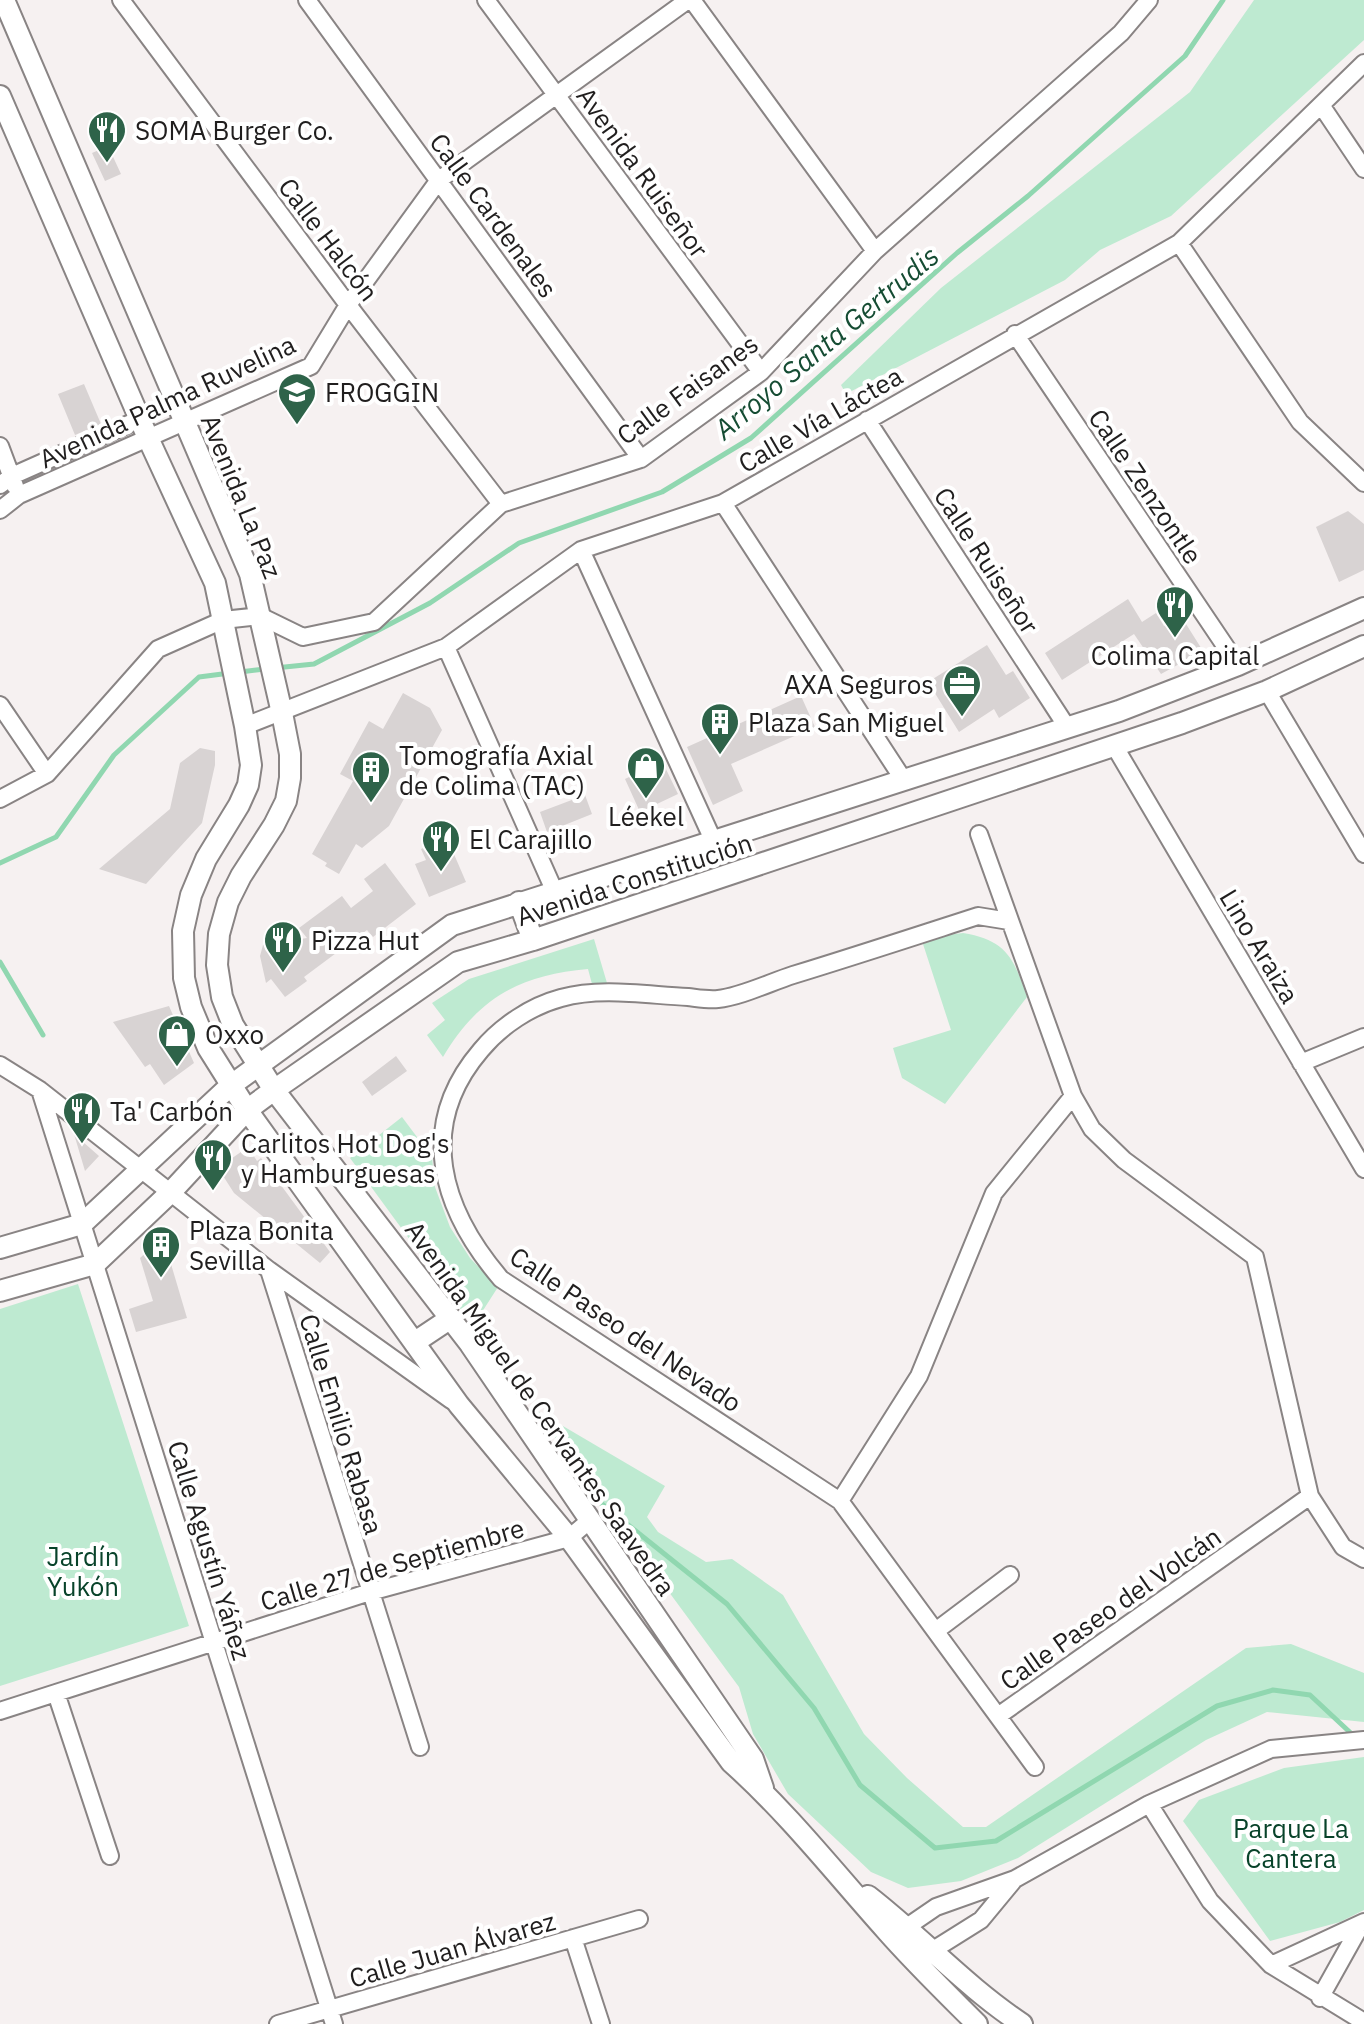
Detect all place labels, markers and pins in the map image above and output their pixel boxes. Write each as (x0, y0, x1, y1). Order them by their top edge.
restaurant icon: SOMA Burger Co. (86, 109, 128, 164)
place label: SOMA Burger Co. (135, 113, 334, 147)
school or university icon: FROGGIN (276, 371, 318, 426)
place label: FROGGIN (325, 375, 439, 409)
restaurant icon: Colima Capital (1154, 584, 1196, 639)
place label: Colima Capital (1091, 638, 1259, 672)
office icon: AXA Seguros (941, 663, 983, 718)
place label: AXA Seguros (784, 667, 934, 701)
building icon: Plaza San Miguel (699, 701, 741, 756)
place label: Plaza San Miguel (748, 705, 944, 739)
place label: Tomografía Axial de Colima (TAC) (399, 738, 593, 802)
shop icon: Léekel (625, 745, 667, 800)
building icon: Tomografía Axial de Colima (TAC) (350, 749, 392, 804)
place label: Léekel (608, 799, 684, 833)
restaurant icon: El Carajillo (420, 818, 462, 873)
place label: El Carajillo (469, 822, 592, 856)
restaurant icon: Pizza Hut (262, 919, 304, 974)
place label: Pizza Hut (311, 923, 420, 957)
shop icon: Oxxo (156, 1013, 198, 1068)
place label: Oxxo (205, 1017, 264, 1051)
restaurant icon: Ta' Carbón (61, 1090, 103, 1145)
place label: Ta' Carbón (110, 1094, 233, 1128)
place label: Carlitos Hot Dog's y Hamburguesas (241, 1126, 450, 1190)
restaurant icon: Carlitos Hot Dog's y Hamburguesas (192, 1137, 234, 1192)
place label: Plaza Bonita Sevilla (189, 1213, 334, 1277)
building icon: Plaza Bonita Sevilla (140, 1224, 182, 1279)

